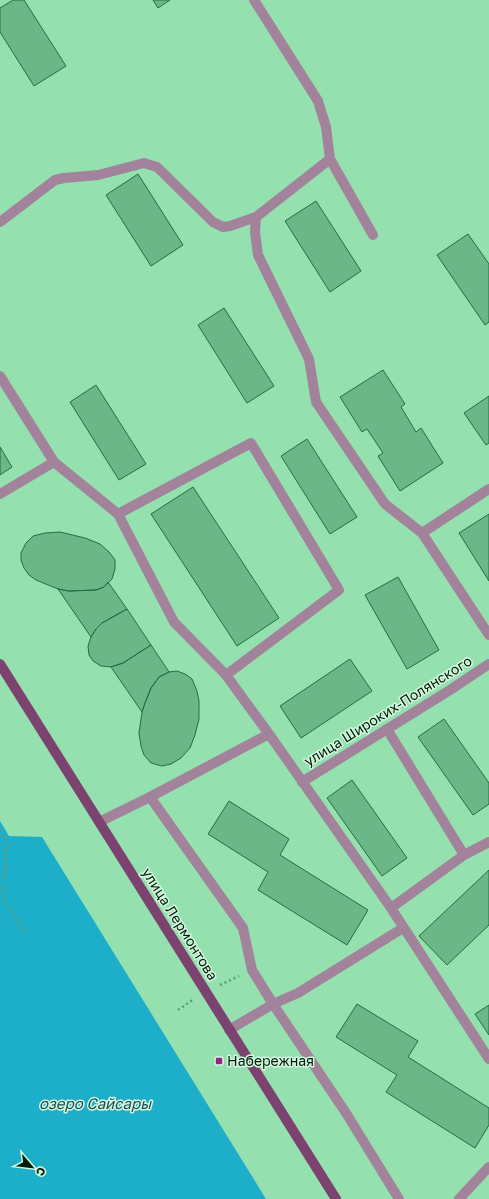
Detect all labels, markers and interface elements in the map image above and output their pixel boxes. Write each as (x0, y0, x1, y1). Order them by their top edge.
street label: улица Широких-Полянского (301, 652, 475, 769)
street label: улица Лермонтова (139, 864, 222, 983)
place label: Набережная (227, 1052, 314, 1069)
marker: Набережная (214, 1056, 224, 1066)
water label: озеро Сайсары (39, 1094, 152, 1112)
north arrow (12, 1147, 52, 1187)
text: С (34, 1165, 49, 1179)

